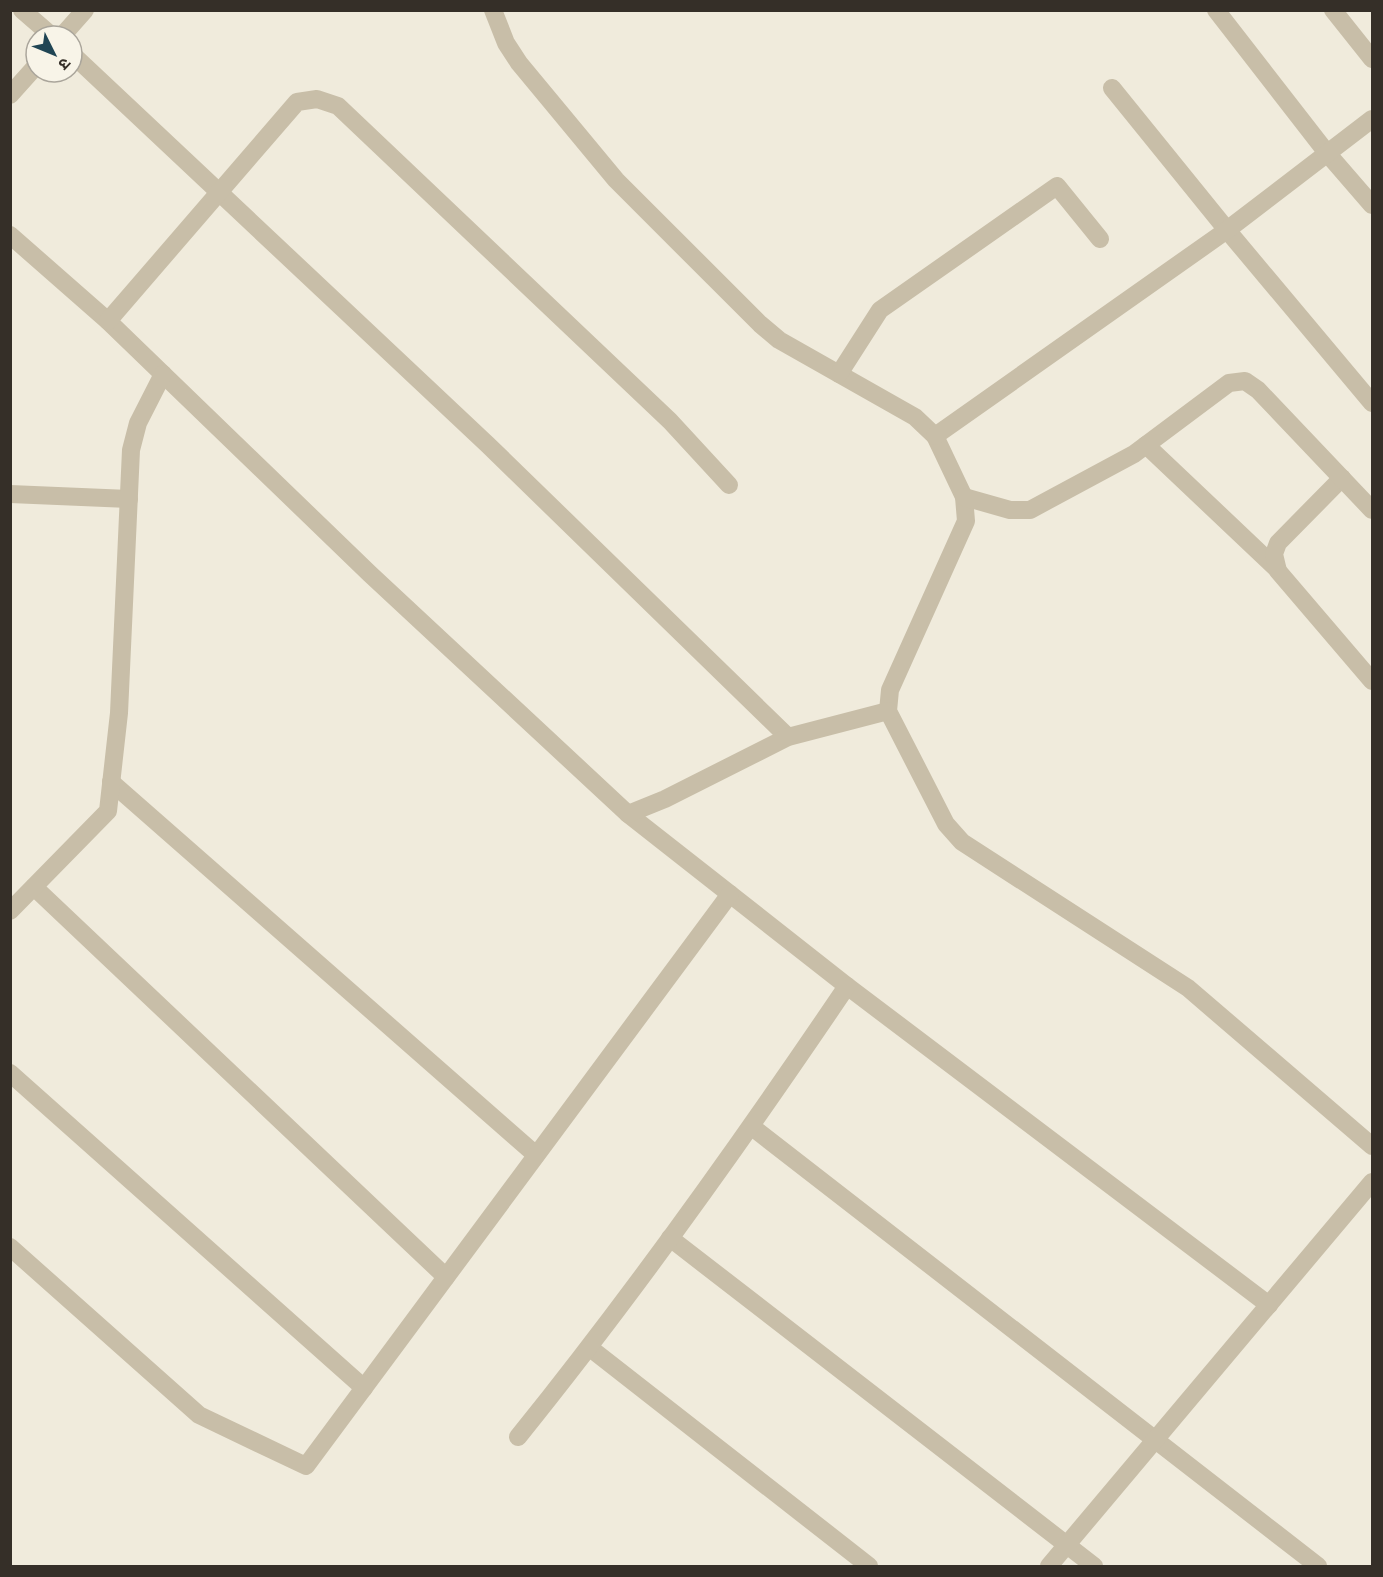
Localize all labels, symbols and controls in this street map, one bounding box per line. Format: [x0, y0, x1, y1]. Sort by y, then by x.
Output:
north arrow [24, 24, 84, 84]
text: उ [54, 54, 75, 75]

